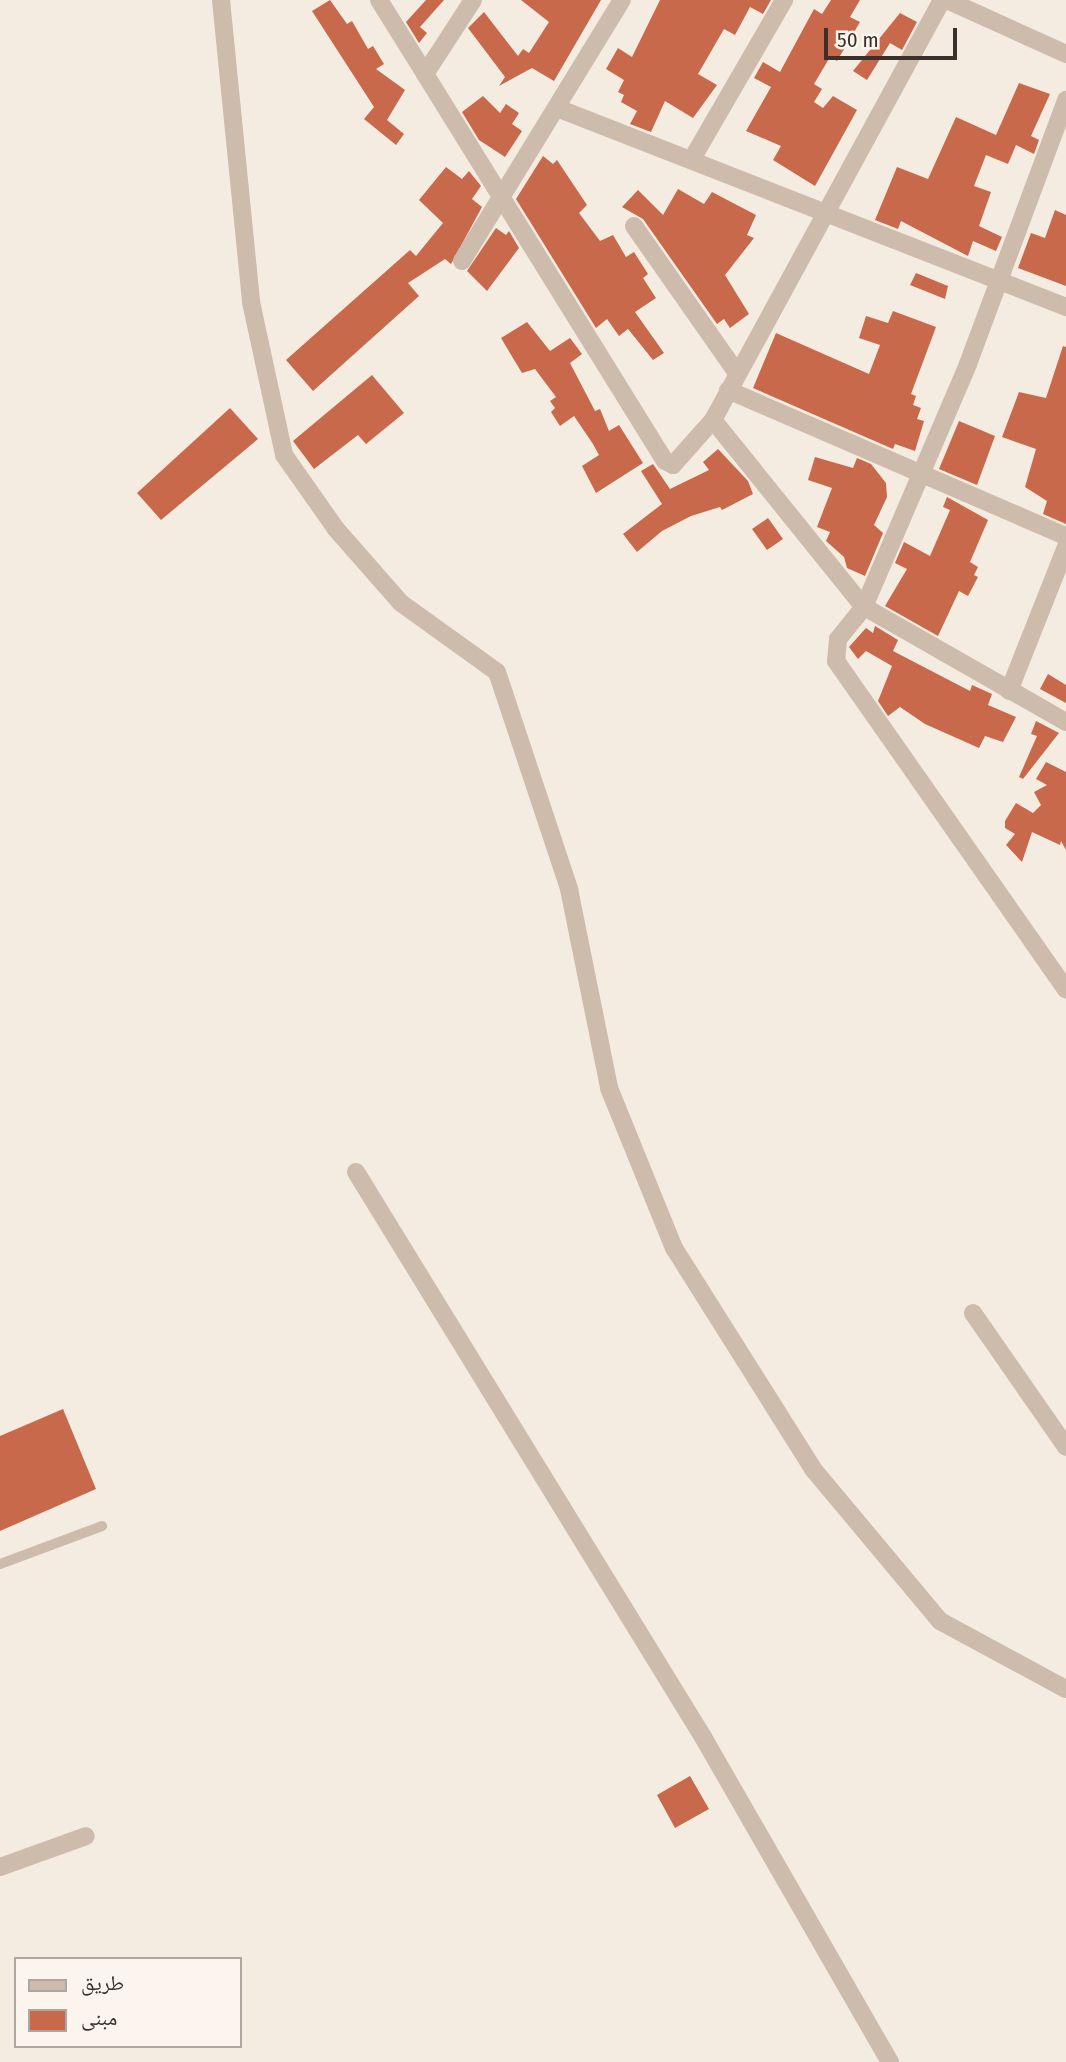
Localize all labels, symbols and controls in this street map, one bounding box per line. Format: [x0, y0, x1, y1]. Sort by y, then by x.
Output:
scale bar [828, 14, 961, 58]
text: 50 m [837, 27, 879, 53]
legend [14, 1957, 242, 2048]
text: طريق [81, 1970, 124, 1996]
text: مبنى [81, 2005, 117, 2031]

